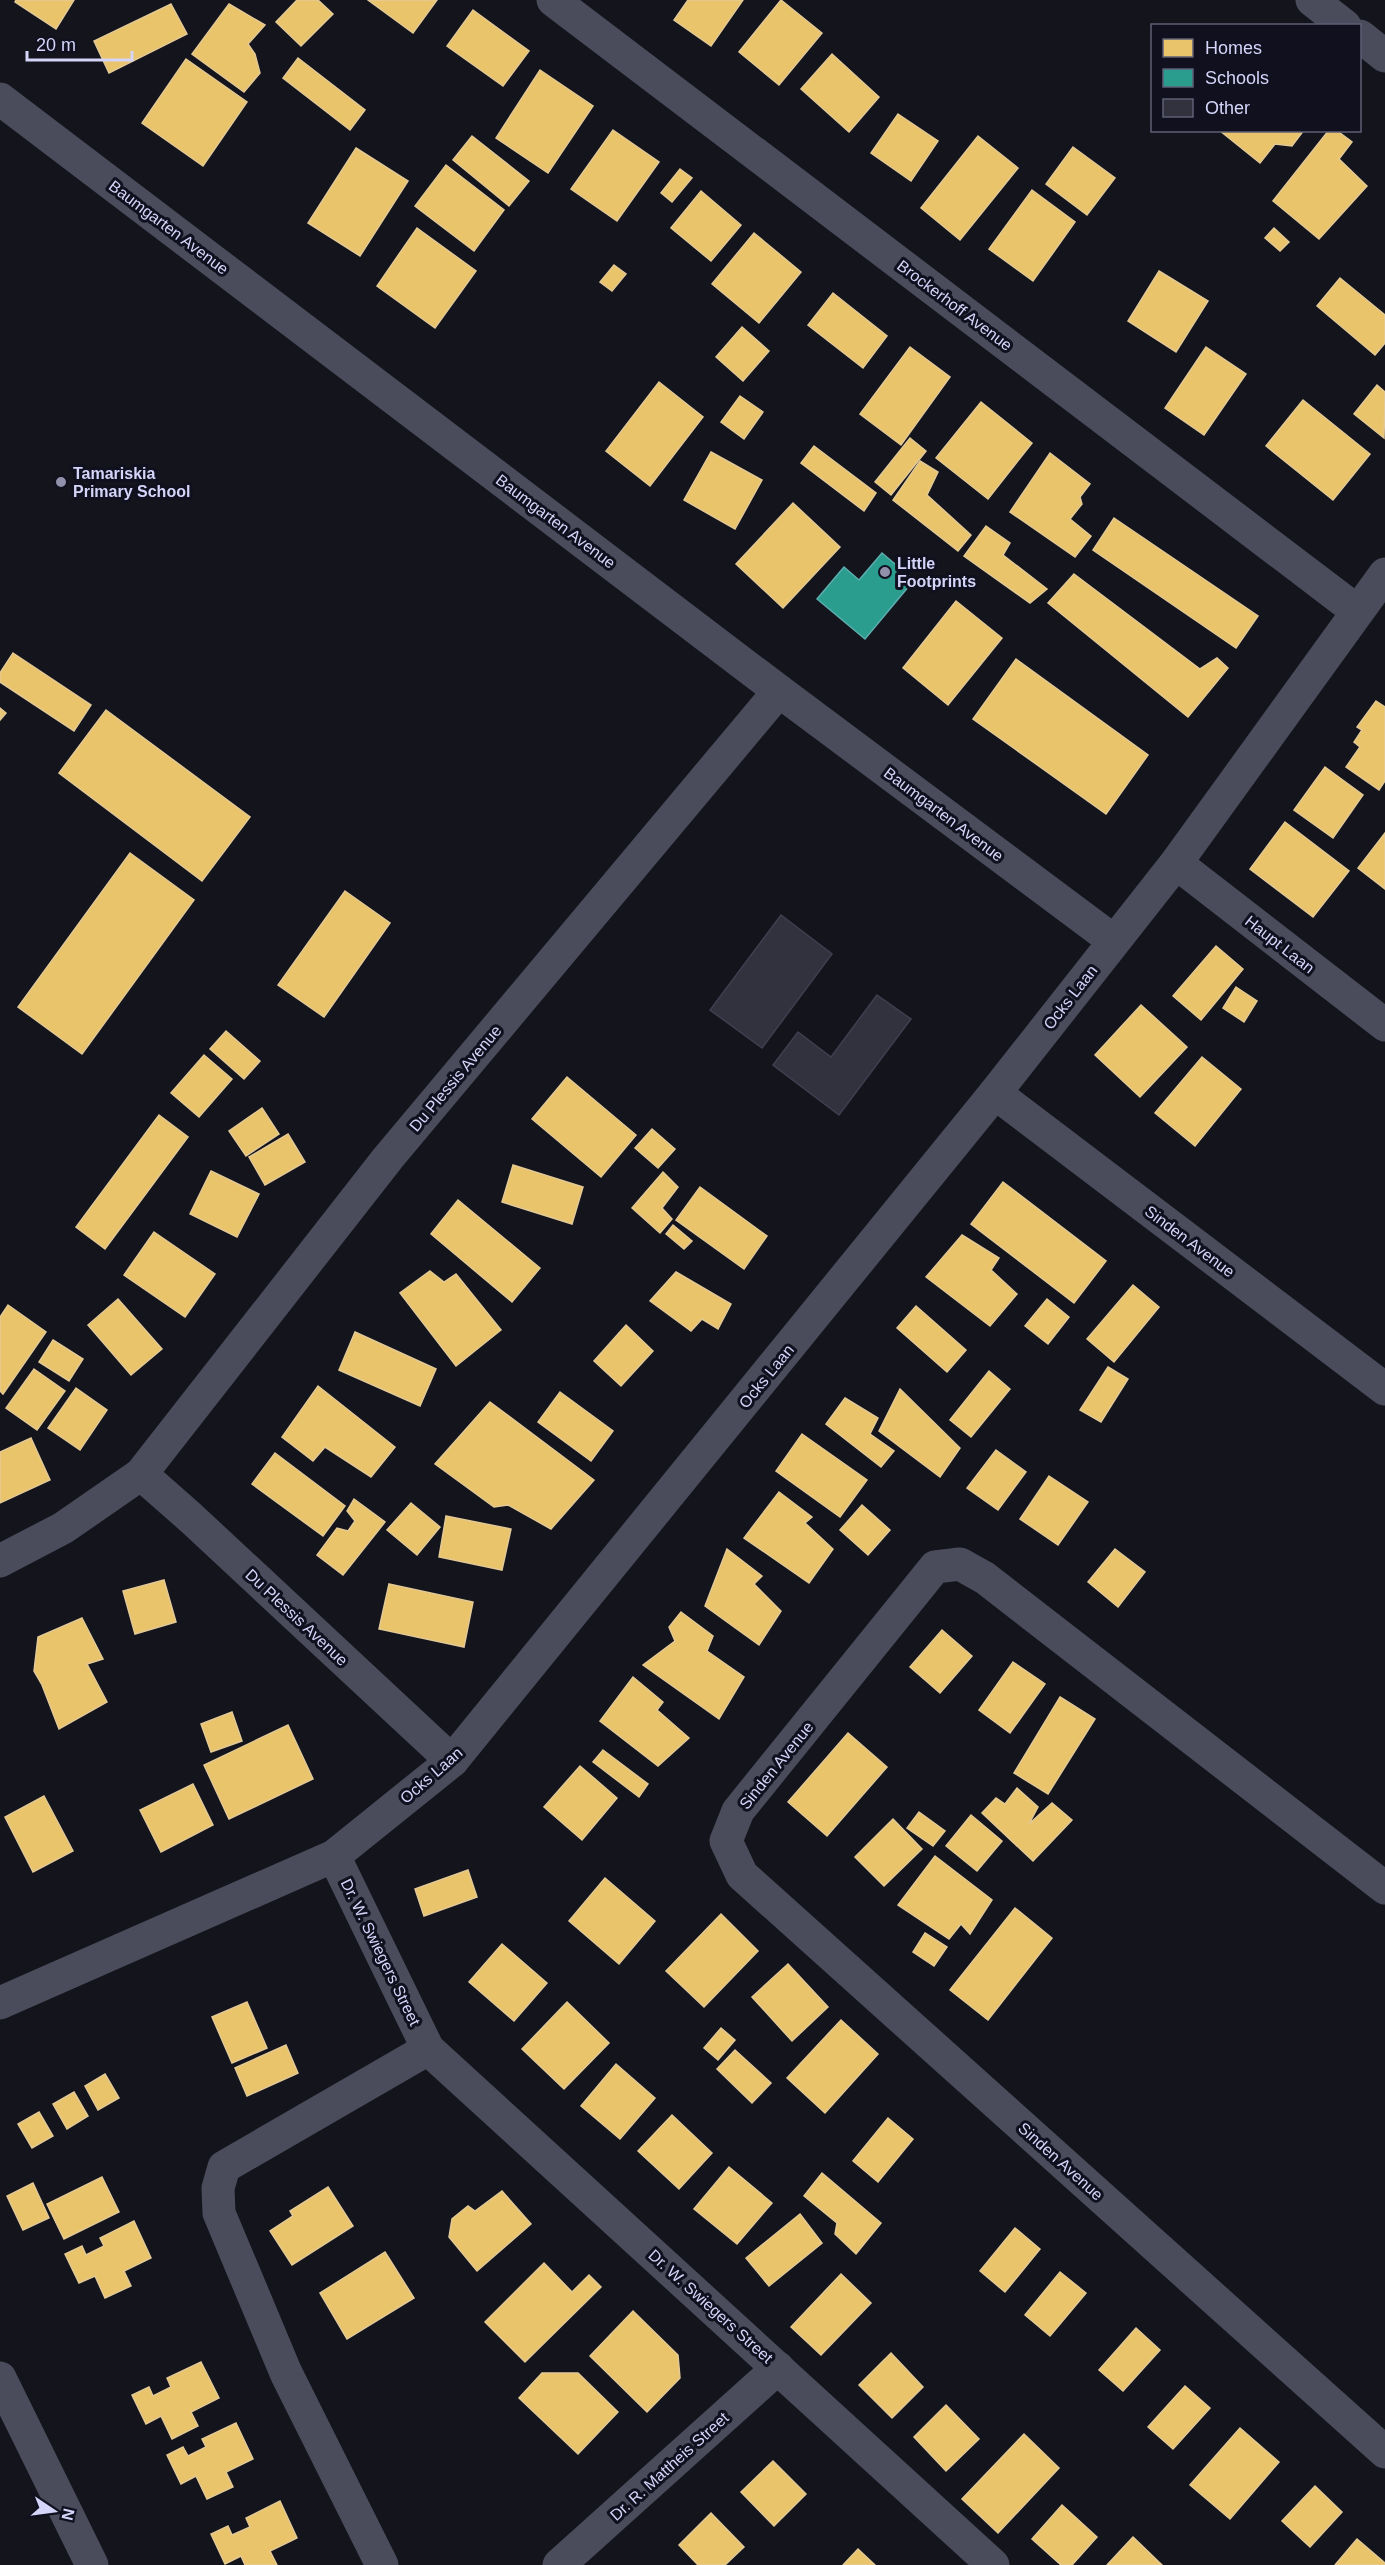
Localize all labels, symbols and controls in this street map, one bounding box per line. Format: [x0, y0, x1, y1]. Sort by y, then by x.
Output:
scale bar [27, 24, 132, 62]
legend [1151, 24, 1361, 132]
text: 20 m [36, 35, 76, 55]
text: Homes [1205, 38, 1262, 58]
text: Schools [1205, 68, 1269, 88]
text: Other [1205, 98, 1250, 118]
street label: Baumgarten Avenue [106, 177, 232, 278]
street label: Brockerhoff Avenue [894, 257, 1015, 354]
place label: Tamariskia Primary School [73, 465, 190, 500]
street label: Baumgarten Avenue [493, 471, 619, 572]
marker: Tamariskia Primary School [54, 475, 68, 489]
place label: Little Footprints [897, 555, 976, 590]
marker: Little Footprints [878, 565, 892, 579]
street label: Baumgarten Avenue [881, 764, 1007, 865]
street label: Haupt Laan [1242, 912, 1318, 977]
street label: Ocks Laan [1040, 962, 1101, 1033]
street label: Du Plessis Avenue [406, 1022, 505, 1135]
street label: Sinden Avenue [1142, 1202, 1238, 1281]
street label: Ocks Laan [736, 1341, 797, 1411]
street label: Du Plessis Avenue [242, 1566, 351, 1669]
street label: Sinden Avenue [736, 1718, 817, 1812]
street label: Ocks Laan [397, 1744, 466, 1807]
street label: Dr. W. Swiegers Street [338, 1876, 424, 2029]
street label: Sinden Avenue [1015, 2119, 1106, 2204]
street label: Dr. W. Swiegers Street [645, 2246, 777, 2367]
street label: Dr. R. Mattheis Street [607, 2409, 732, 2524]
north arrow [24, 2481, 84, 2541]
text: N [59, 2507, 78, 2522]

